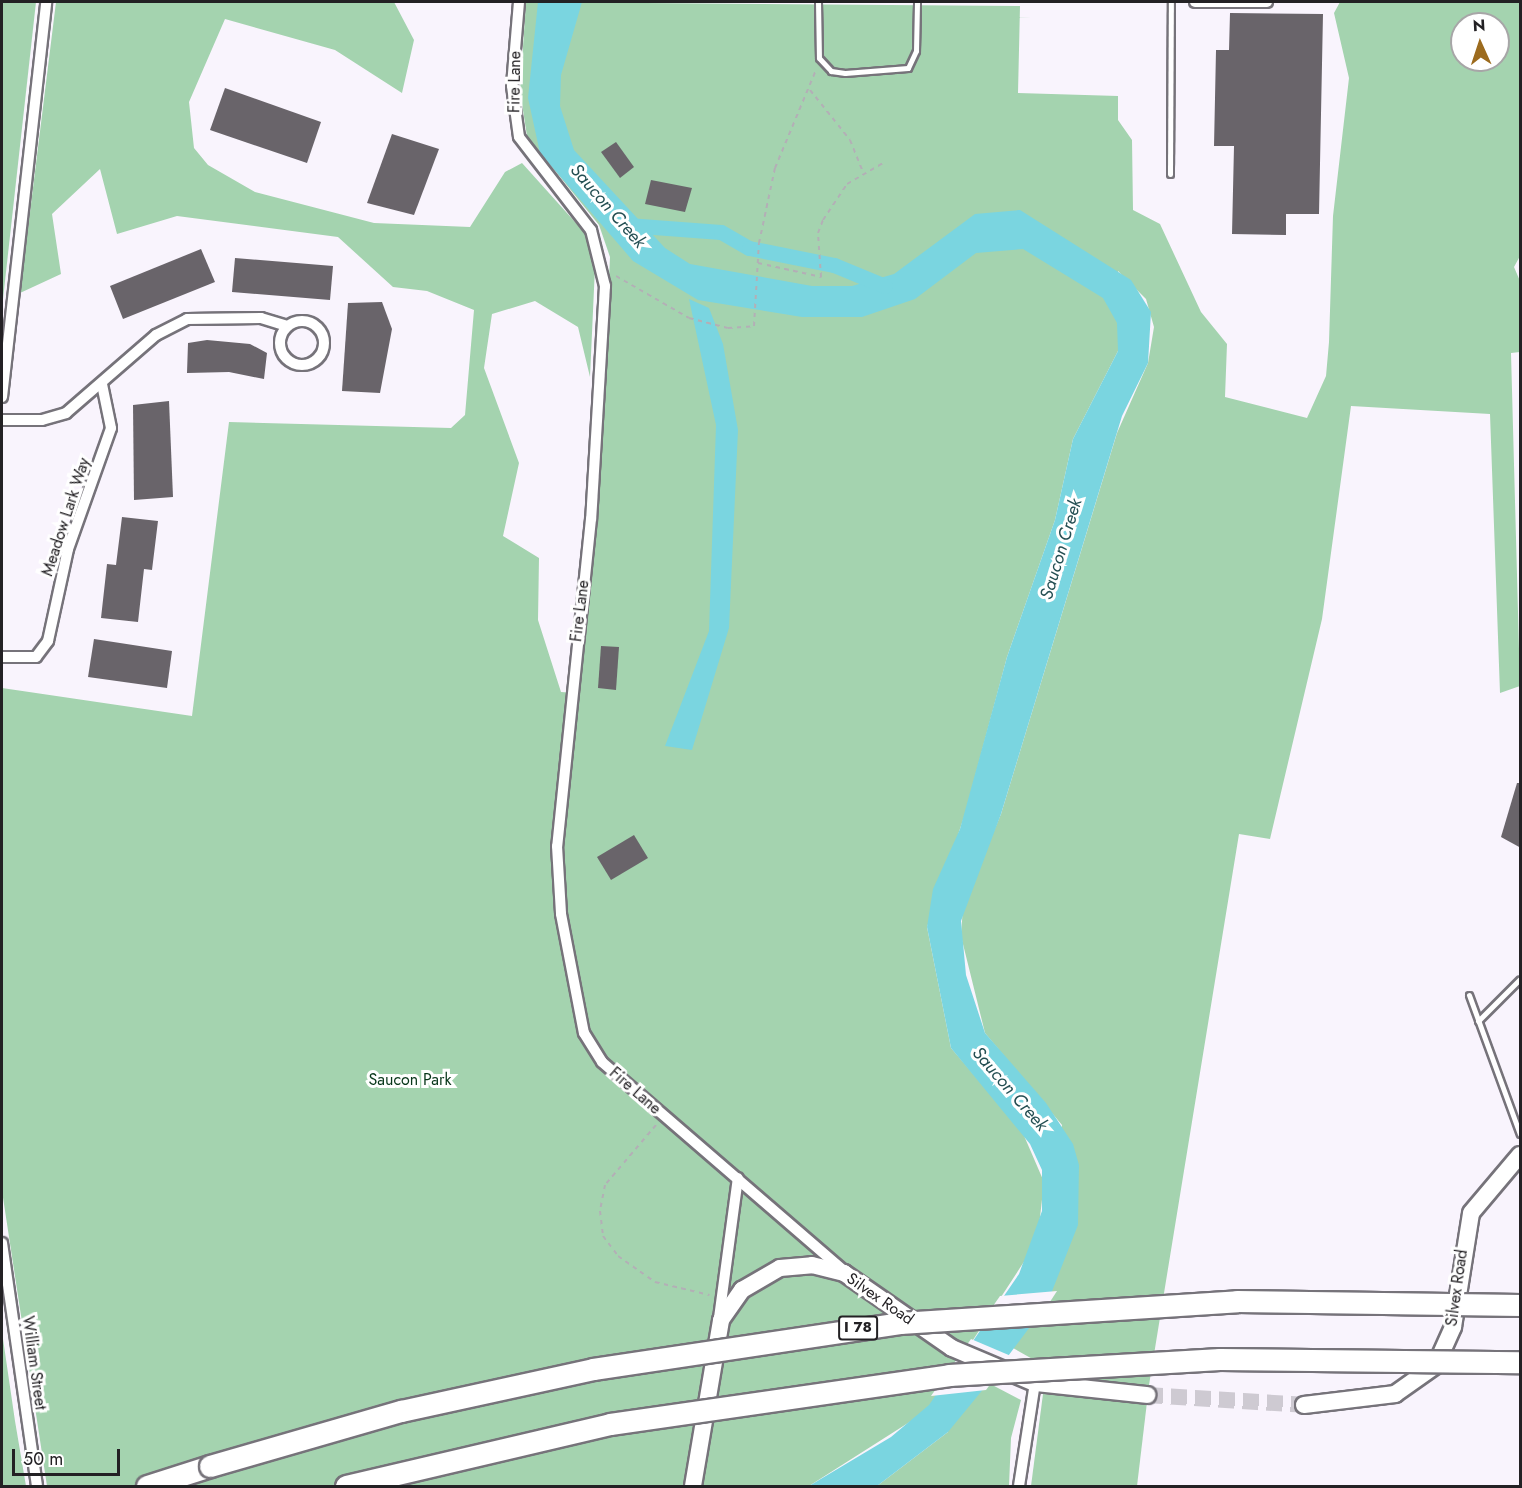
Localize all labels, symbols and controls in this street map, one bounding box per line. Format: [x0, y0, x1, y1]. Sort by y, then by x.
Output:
north arrow [1450, 12, 1510, 72]
text: N [1472, 14, 1486, 37]
street label: Fire Lane [505, 51, 525, 113]
water label: Saucon Creek [566, 159, 650, 253]
street label: Meadow Lark Way [38, 455, 94, 579]
water label: Saucon Creek [1035, 496, 1087, 602]
street label: Fire Lane [567, 579, 593, 643]
water label: Saucon Creek [968, 1042, 1052, 1136]
street label: Fire Lane [605, 1063, 665, 1119]
park label: Saucon Park [369, 1070, 451, 1090]
street label: Silvex Road [1442, 1248, 1472, 1328]
street label: Silvex Road [843, 1269, 917, 1329]
street label: William Street [18, 1315, 50, 1411]
road number: I 78 [837, 1316, 879, 1340]
scale bar [15, 1437, 123, 1475]
text: 50 m [23, 1446, 63, 1472]

